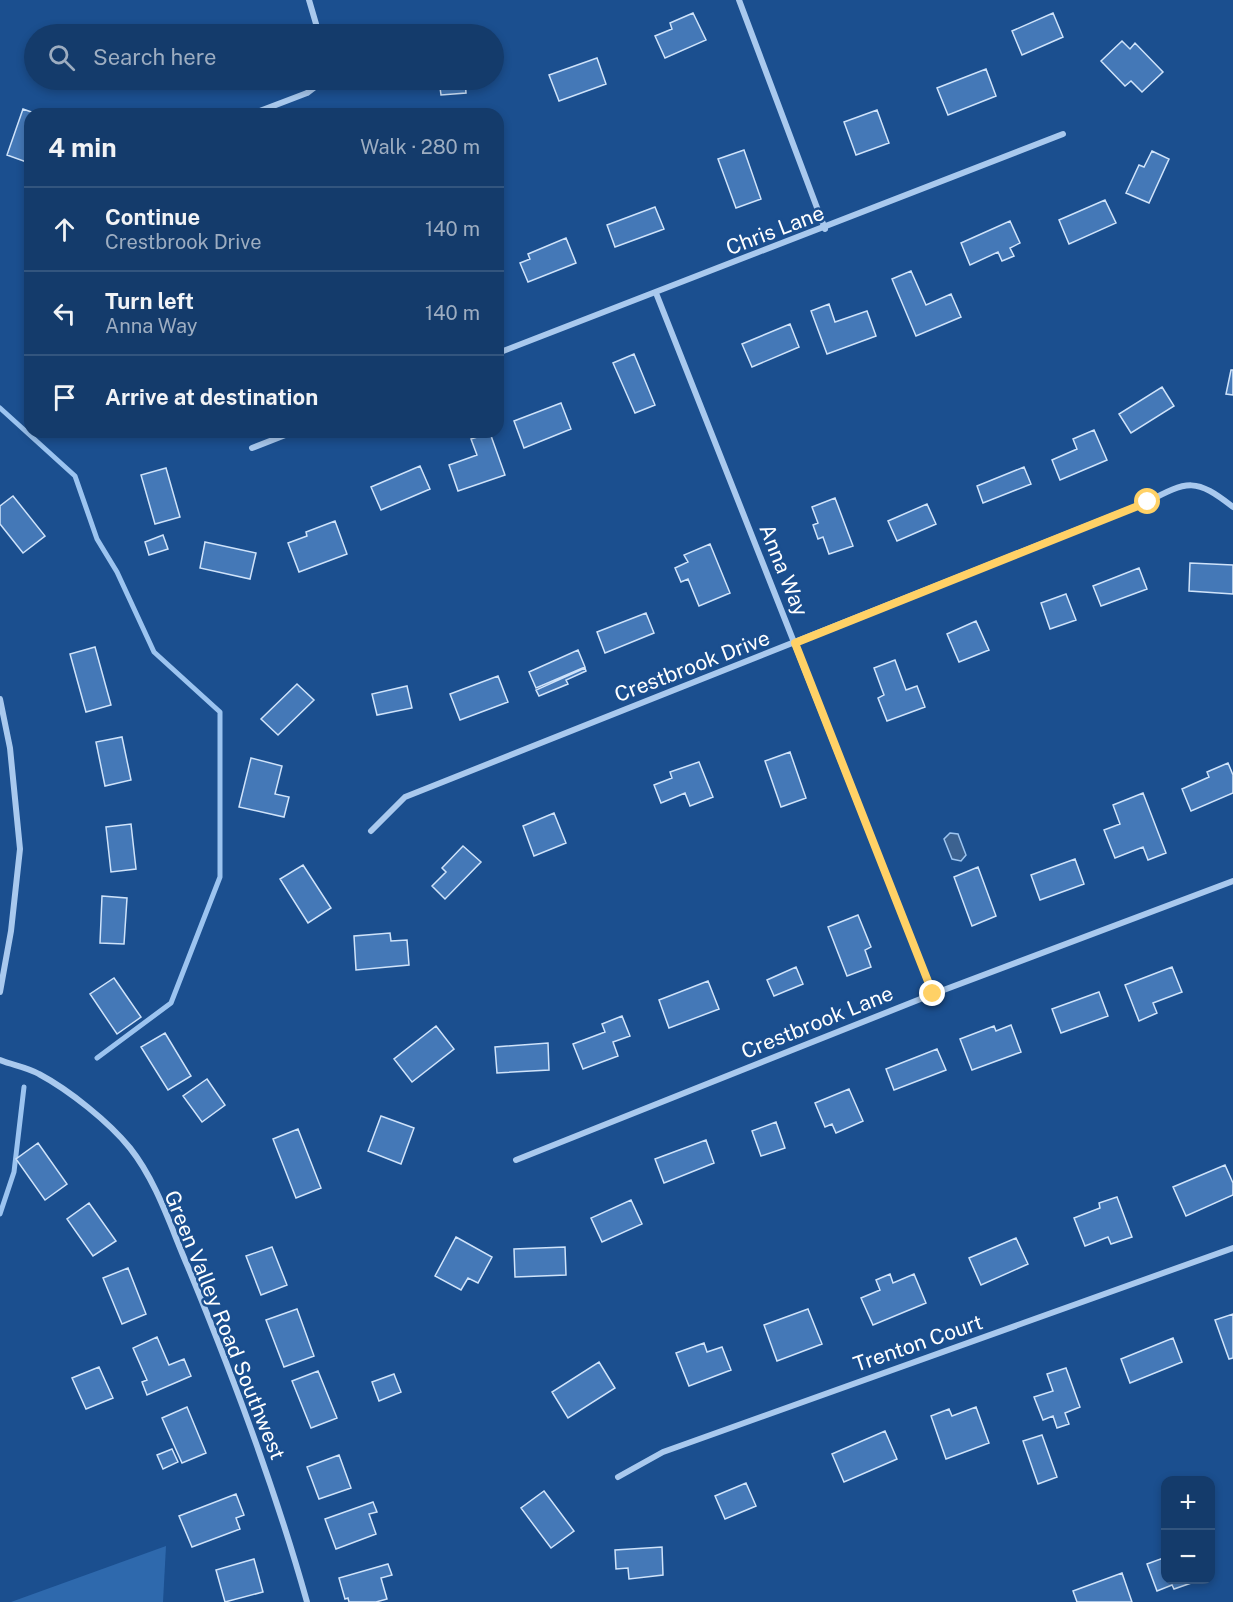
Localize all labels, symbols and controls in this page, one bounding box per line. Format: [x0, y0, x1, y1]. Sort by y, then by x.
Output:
search box [24, 24, 504, 90]
icon: search [45, 41, 78, 74]
text: Search here [93, 44, 217, 70]
text: 4 min [48, 132, 117, 163]
text: Walk · 280 m [360, 135, 480, 159]
street label: Chris Lane [722, 200, 828, 260]
text: Continue [105, 204, 200, 230]
icon: ahead [48, 213, 81, 246]
text: 140 m [425, 217, 480, 241]
text: Crestbrook Drive [105, 230, 262, 254]
text: Turn left [105, 288, 194, 314]
icon: left [48, 297, 81, 330]
text: 140 m [425, 301, 480, 325]
text: Anna Way [105, 314, 197, 338]
icon: arrive [48, 381, 81, 414]
text: Arrive at destination [105, 384, 318, 410]
route start [1134, 488, 1160, 514]
street label: Anna Way [754, 520, 814, 620]
street label: Crestbrook Drive [611, 625, 773, 707]
street label: Crestbrook Lane [737, 980, 897, 1064]
route end [919, 980, 945, 1006]
street label: Green Valley Road Southwest [159, 1187, 291, 1463]
street label: Trenton Court [850, 1309, 986, 1377]
map controls [1161, 1476, 1215, 1584]
button: + [1161, 1476, 1215, 1530]
button: − [1161, 1530, 1215, 1584]

